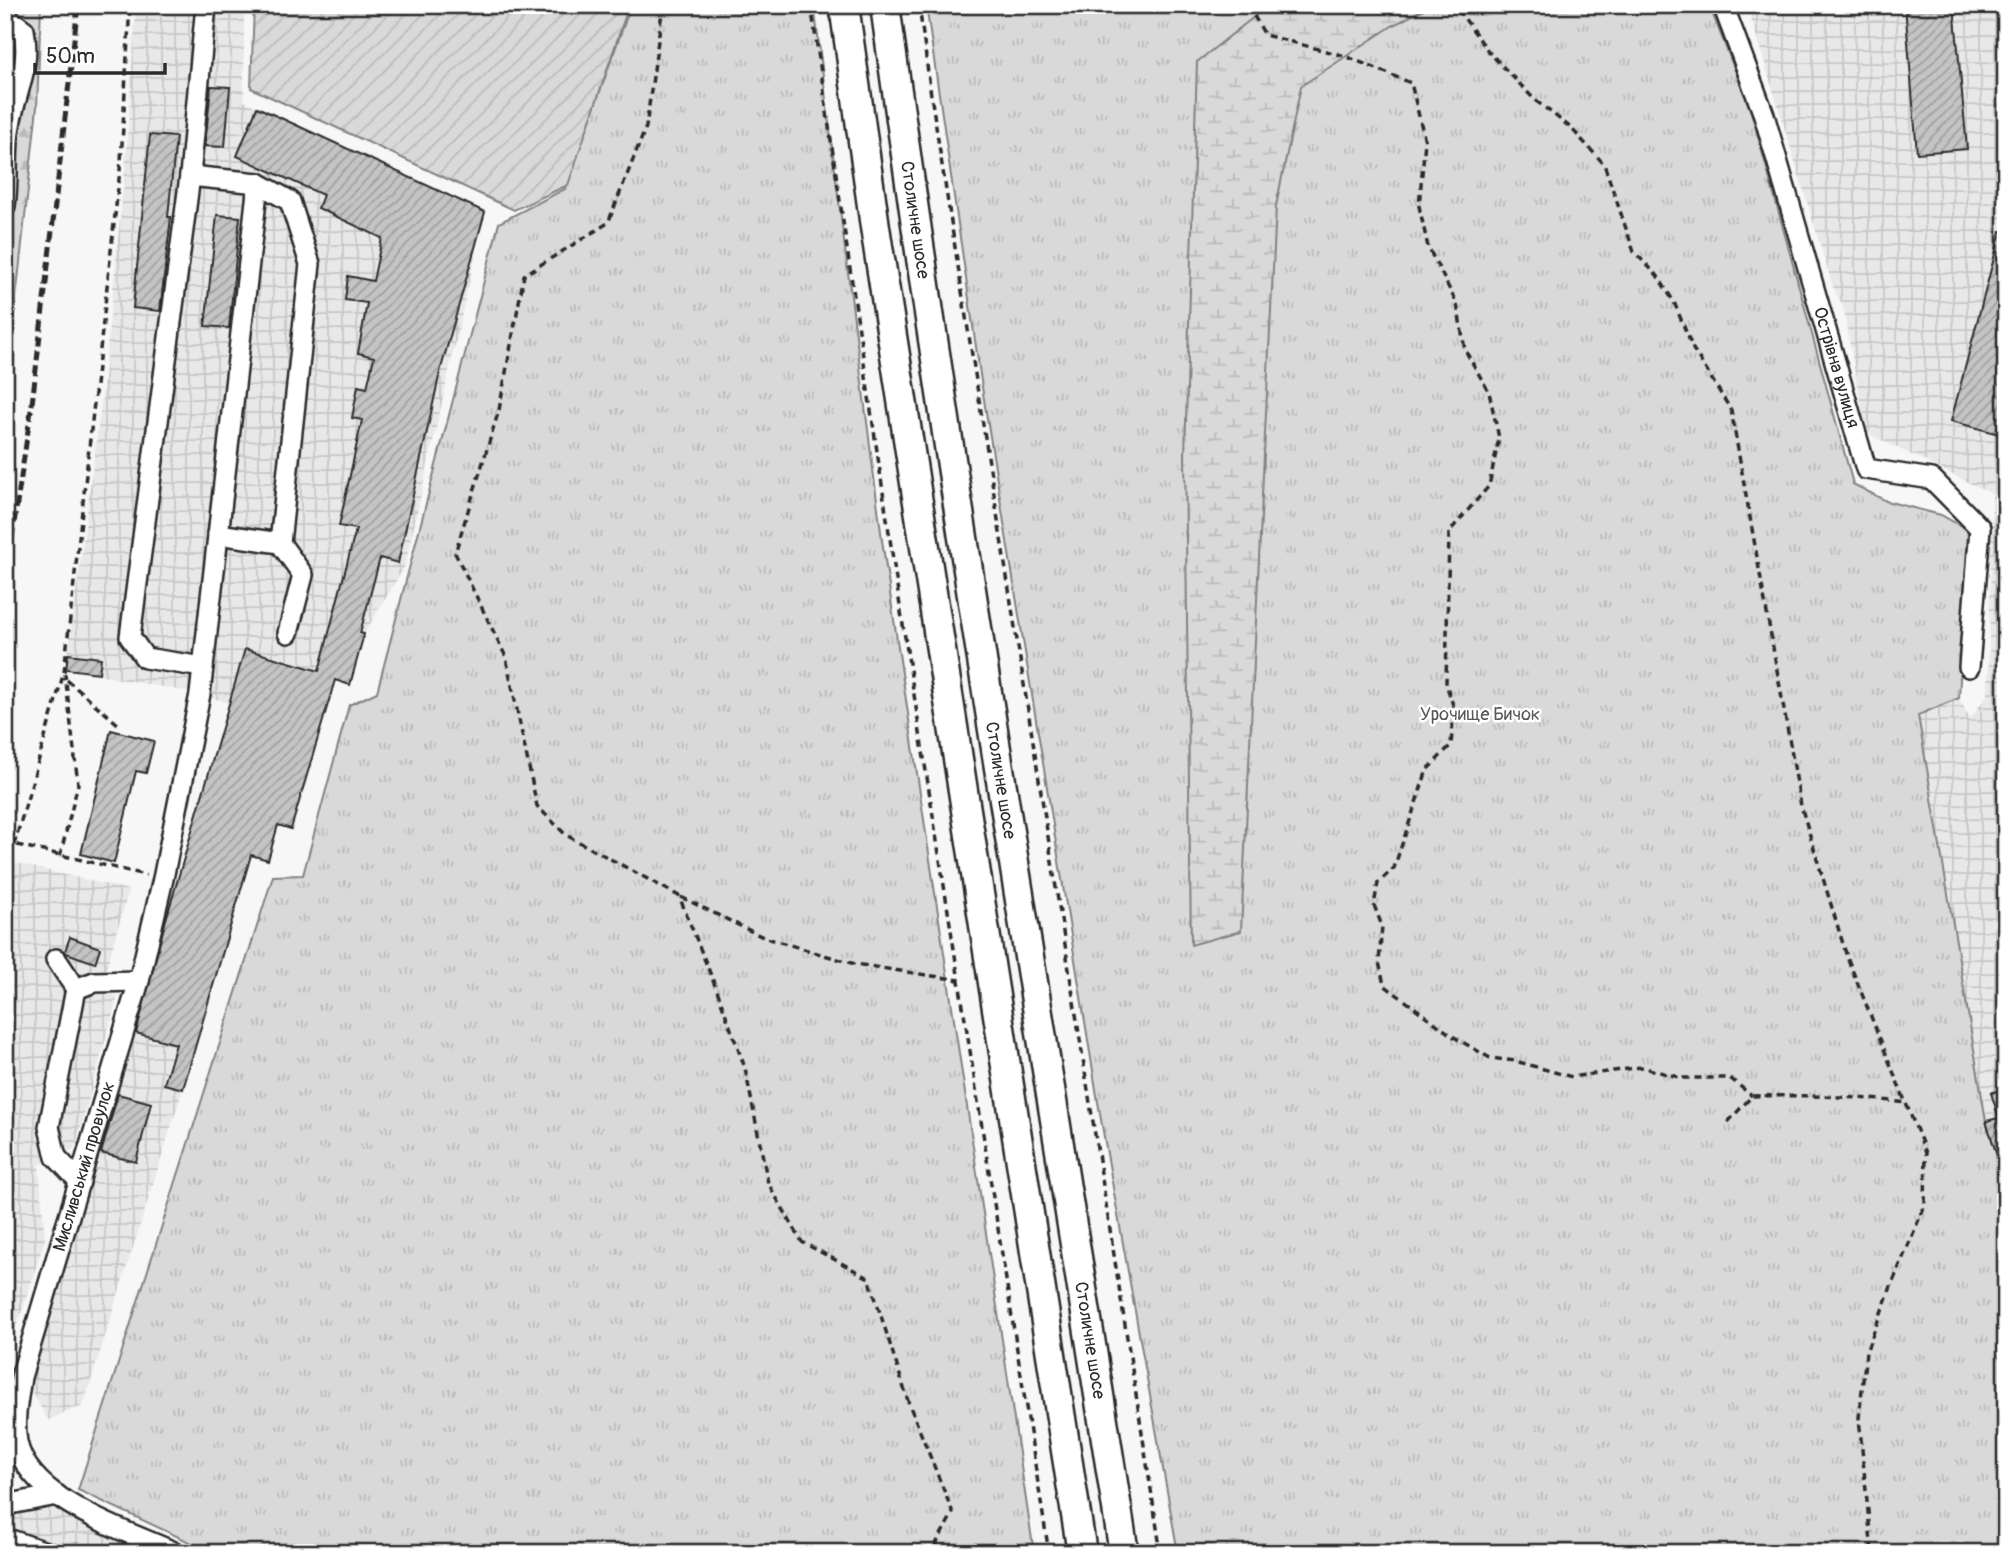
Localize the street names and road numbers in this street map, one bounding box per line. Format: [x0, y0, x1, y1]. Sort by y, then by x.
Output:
street label: Столичне шосе [896, 160, 935, 280]
street label: Острівна вулиця [1808, 304, 1865, 431]
street label: Столичне шосе [980, 720, 1022, 841]
street label: Мисливський провулок [48, 1079, 120, 1254]
street label: Столичне шосе [1070, 1280, 1111, 1401]

